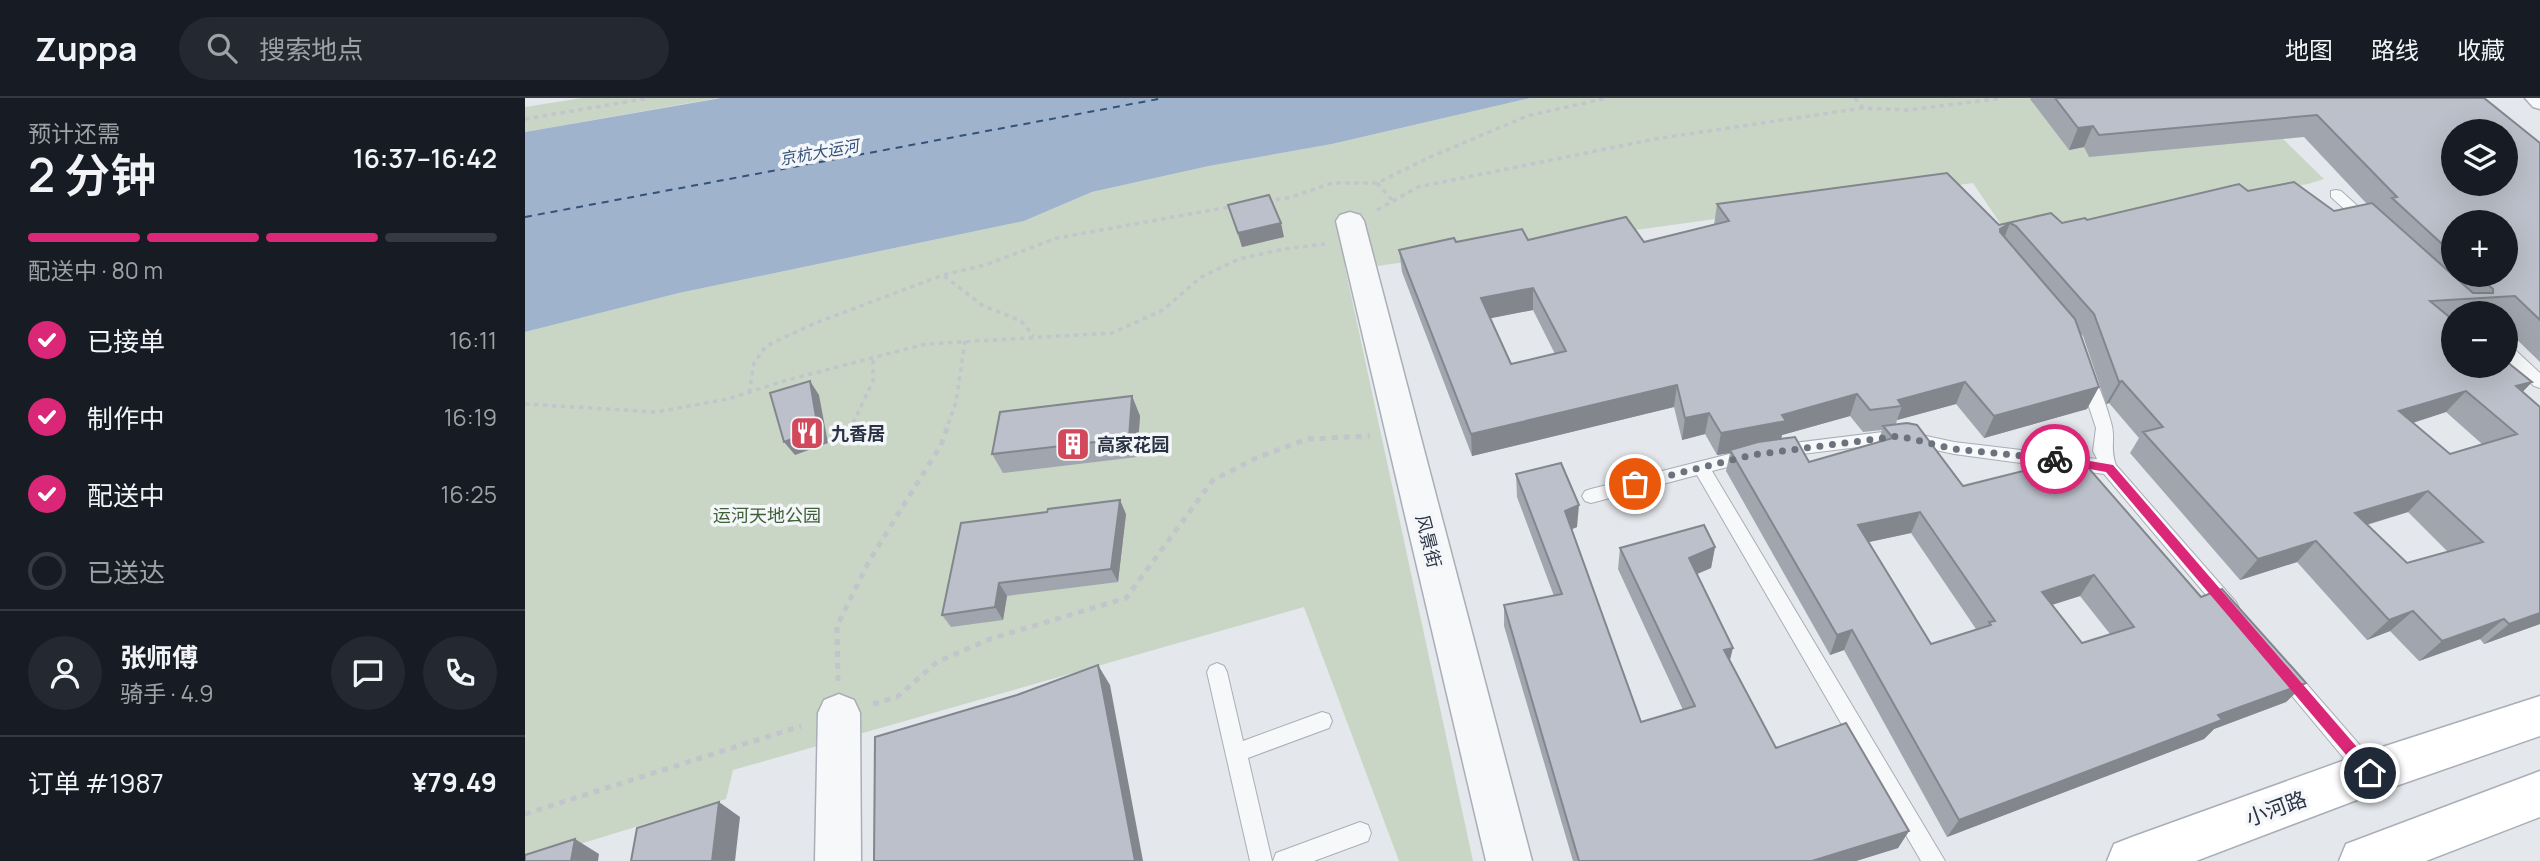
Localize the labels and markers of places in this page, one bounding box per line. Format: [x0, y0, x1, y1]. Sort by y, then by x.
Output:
restaurant icon: 九香居 [788, 414, 826, 452]
place label: 九香居 [831, 421, 885, 445]
building icon: 高家花园 [1054, 425, 1092, 463]
place label: 高家花园 [1097, 432, 1169, 456]
pin [1605, 454, 1665, 514]
pin [2340, 743, 2400, 803]

